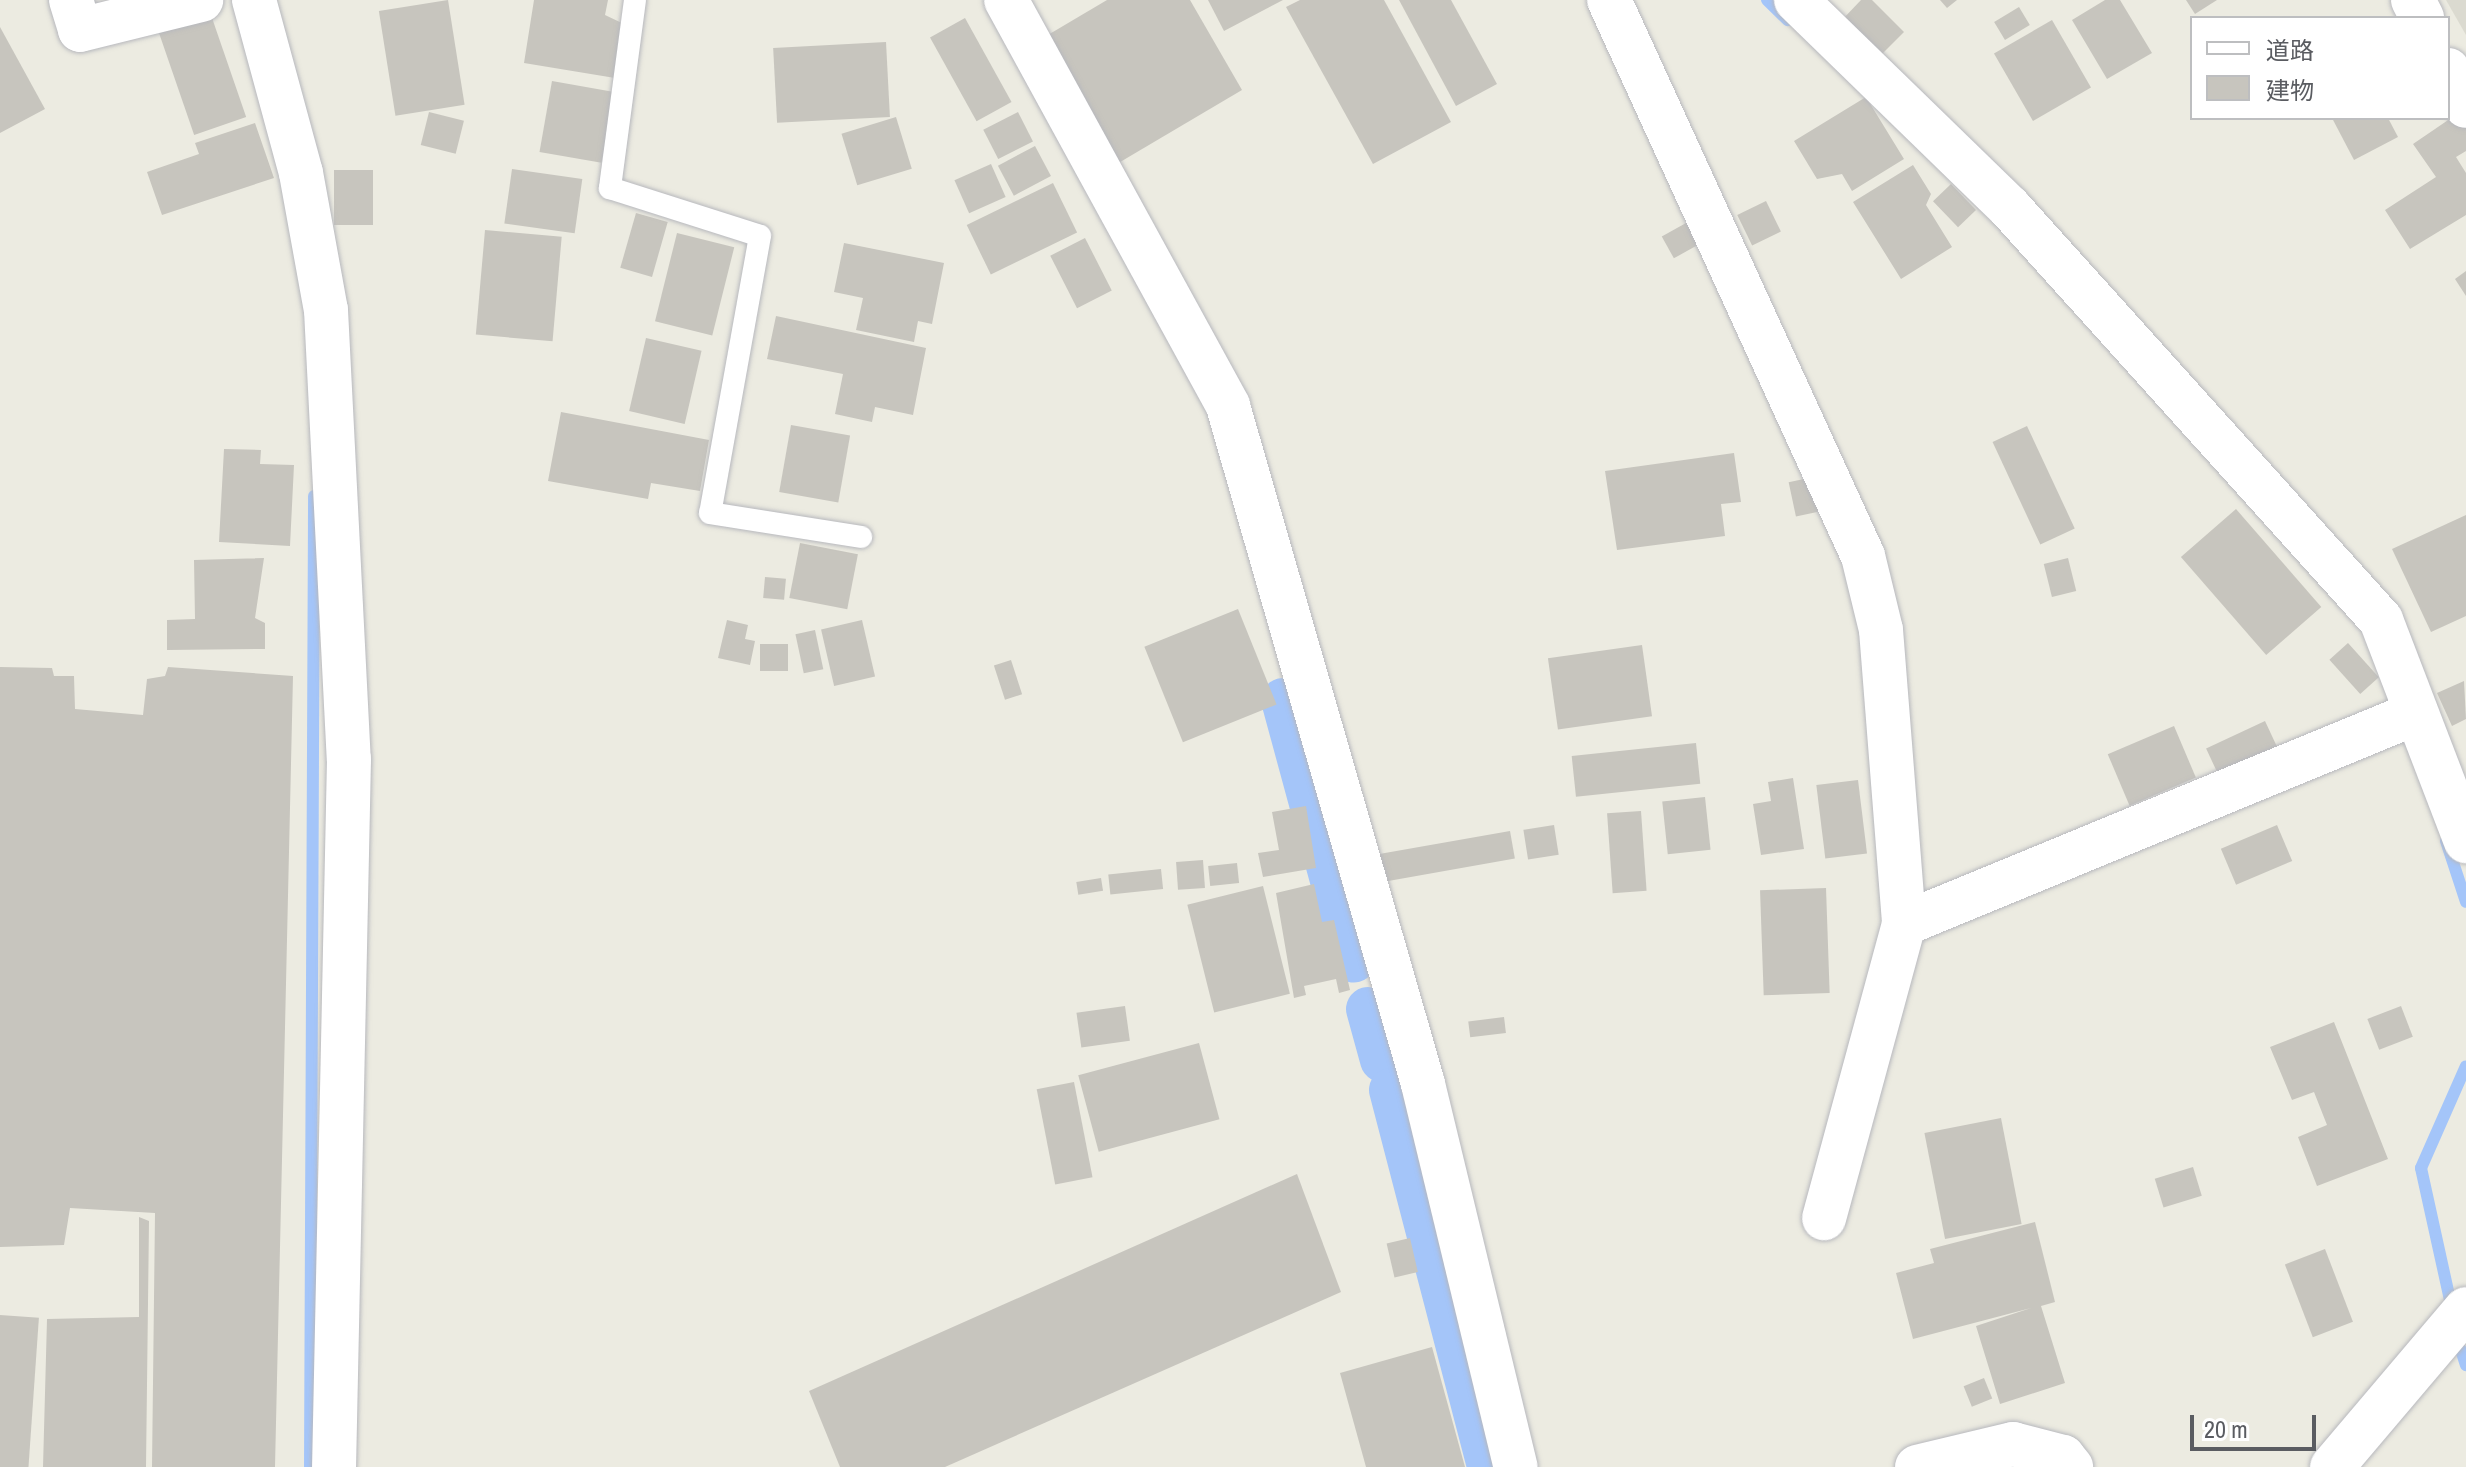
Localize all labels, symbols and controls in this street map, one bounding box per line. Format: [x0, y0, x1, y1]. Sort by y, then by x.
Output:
legend [2190, 16, 2450, 120]
text: 道路 [2266, 34, 2314, 66]
text: 建物 [2266, 74, 2314, 106]
scale bar [2194, 1399, 2320, 1449]
text: 20 m [2204, 1413, 2248, 1445]

